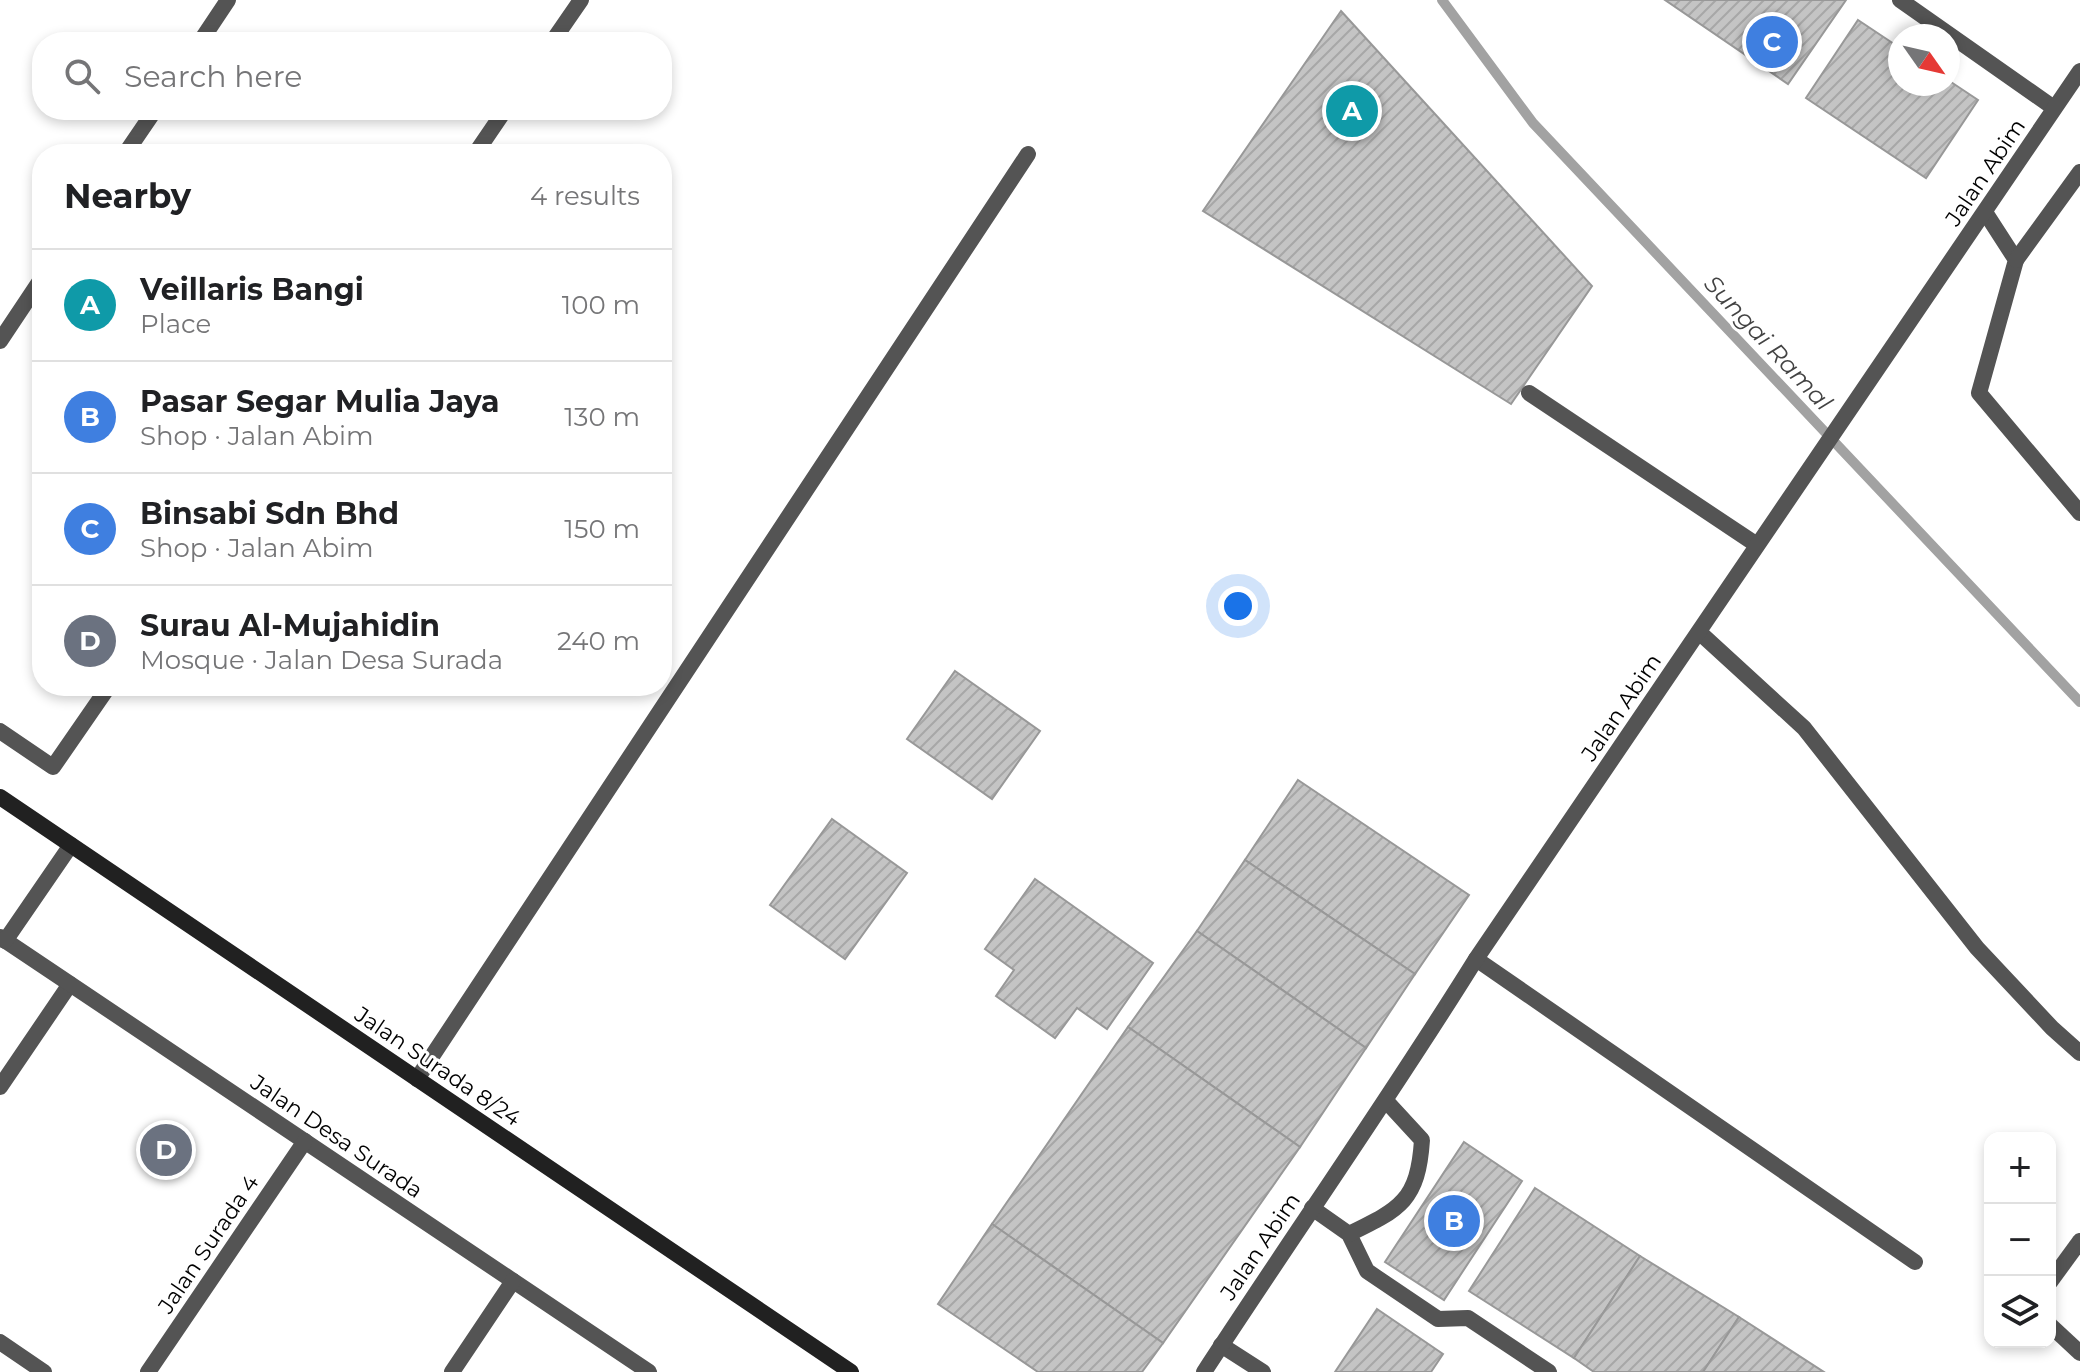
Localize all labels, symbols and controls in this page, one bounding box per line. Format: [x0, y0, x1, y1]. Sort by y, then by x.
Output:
pin: C [1746, 12, 1798, 72]
north arrow [1888, 24, 1960, 96]
search box [32, 32, 672, 120]
icon: search [60, 54, 104, 98]
text: Search here [124, 58, 302, 95]
pin: A [1326, 81, 1378, 141]
street label: Jalan Abim [1939, 114, 2031, 232]
text: Nearby [64, 175, 191, 217]
text: 4 results [530, 180, 640, 212]
water label: Sungai Ramal [1698, 269, 1839, 417]
text: Veillaris Bangi [140, 271, 364, 308]
text: A [80, 289, 100, 321]
text: 100 m [562, 289, 640, 321]
text: Place [140, 308, 211, 340]
text: Pasar Segar Mulia Jaya [140, 383, 499, 420]
text: B [80, 401, 100, 433]
text: 130 m [564, 401, 640, 433]
text: Shop · Jalan Abim [140, 420, 374, 452]
text: Binsabi Sdn Bhd [140, 495, 399, 532]
text: C [81, 513, 99, 545]
text: 150 m [564, 513, 640, 545]
text: Shop · Jalan Abim [140, 532, 374, 564]
your location [1218, 586, 1258, 626]
text: Surau Al-Mujahidin [140, 607, 440, 644]
text: D [79, 625, 101, 657]
text: 240 m [557, 625, 640, 657]
text: Mosque · Jalan Desa Surada [140, 644, 503, 676]
street label: Jalan Abim [1575, 649, 1667, 767]
street label: Jalan Surada 8/24 [349, 1000, 526, 1132]
street label: Jalan Desa Surada [245, 1068, 428, 1204]
pin: D [140, 1120, 192, 1180]
map controls [1984, 1132, 2056, 1348]
button: + [1984, 1132, 2056, 1204]
street label: Jalan Surada 4 [152, 1170, 265, 1319]
street label: Jalan Abim [1214, 1188, 1306, 1306]
pin: B [1428, 1191, 1480, 1251]
button: − [1984, 1204, 2056, 1276]
button: layers [1984, 1276, 2056, 1348]

